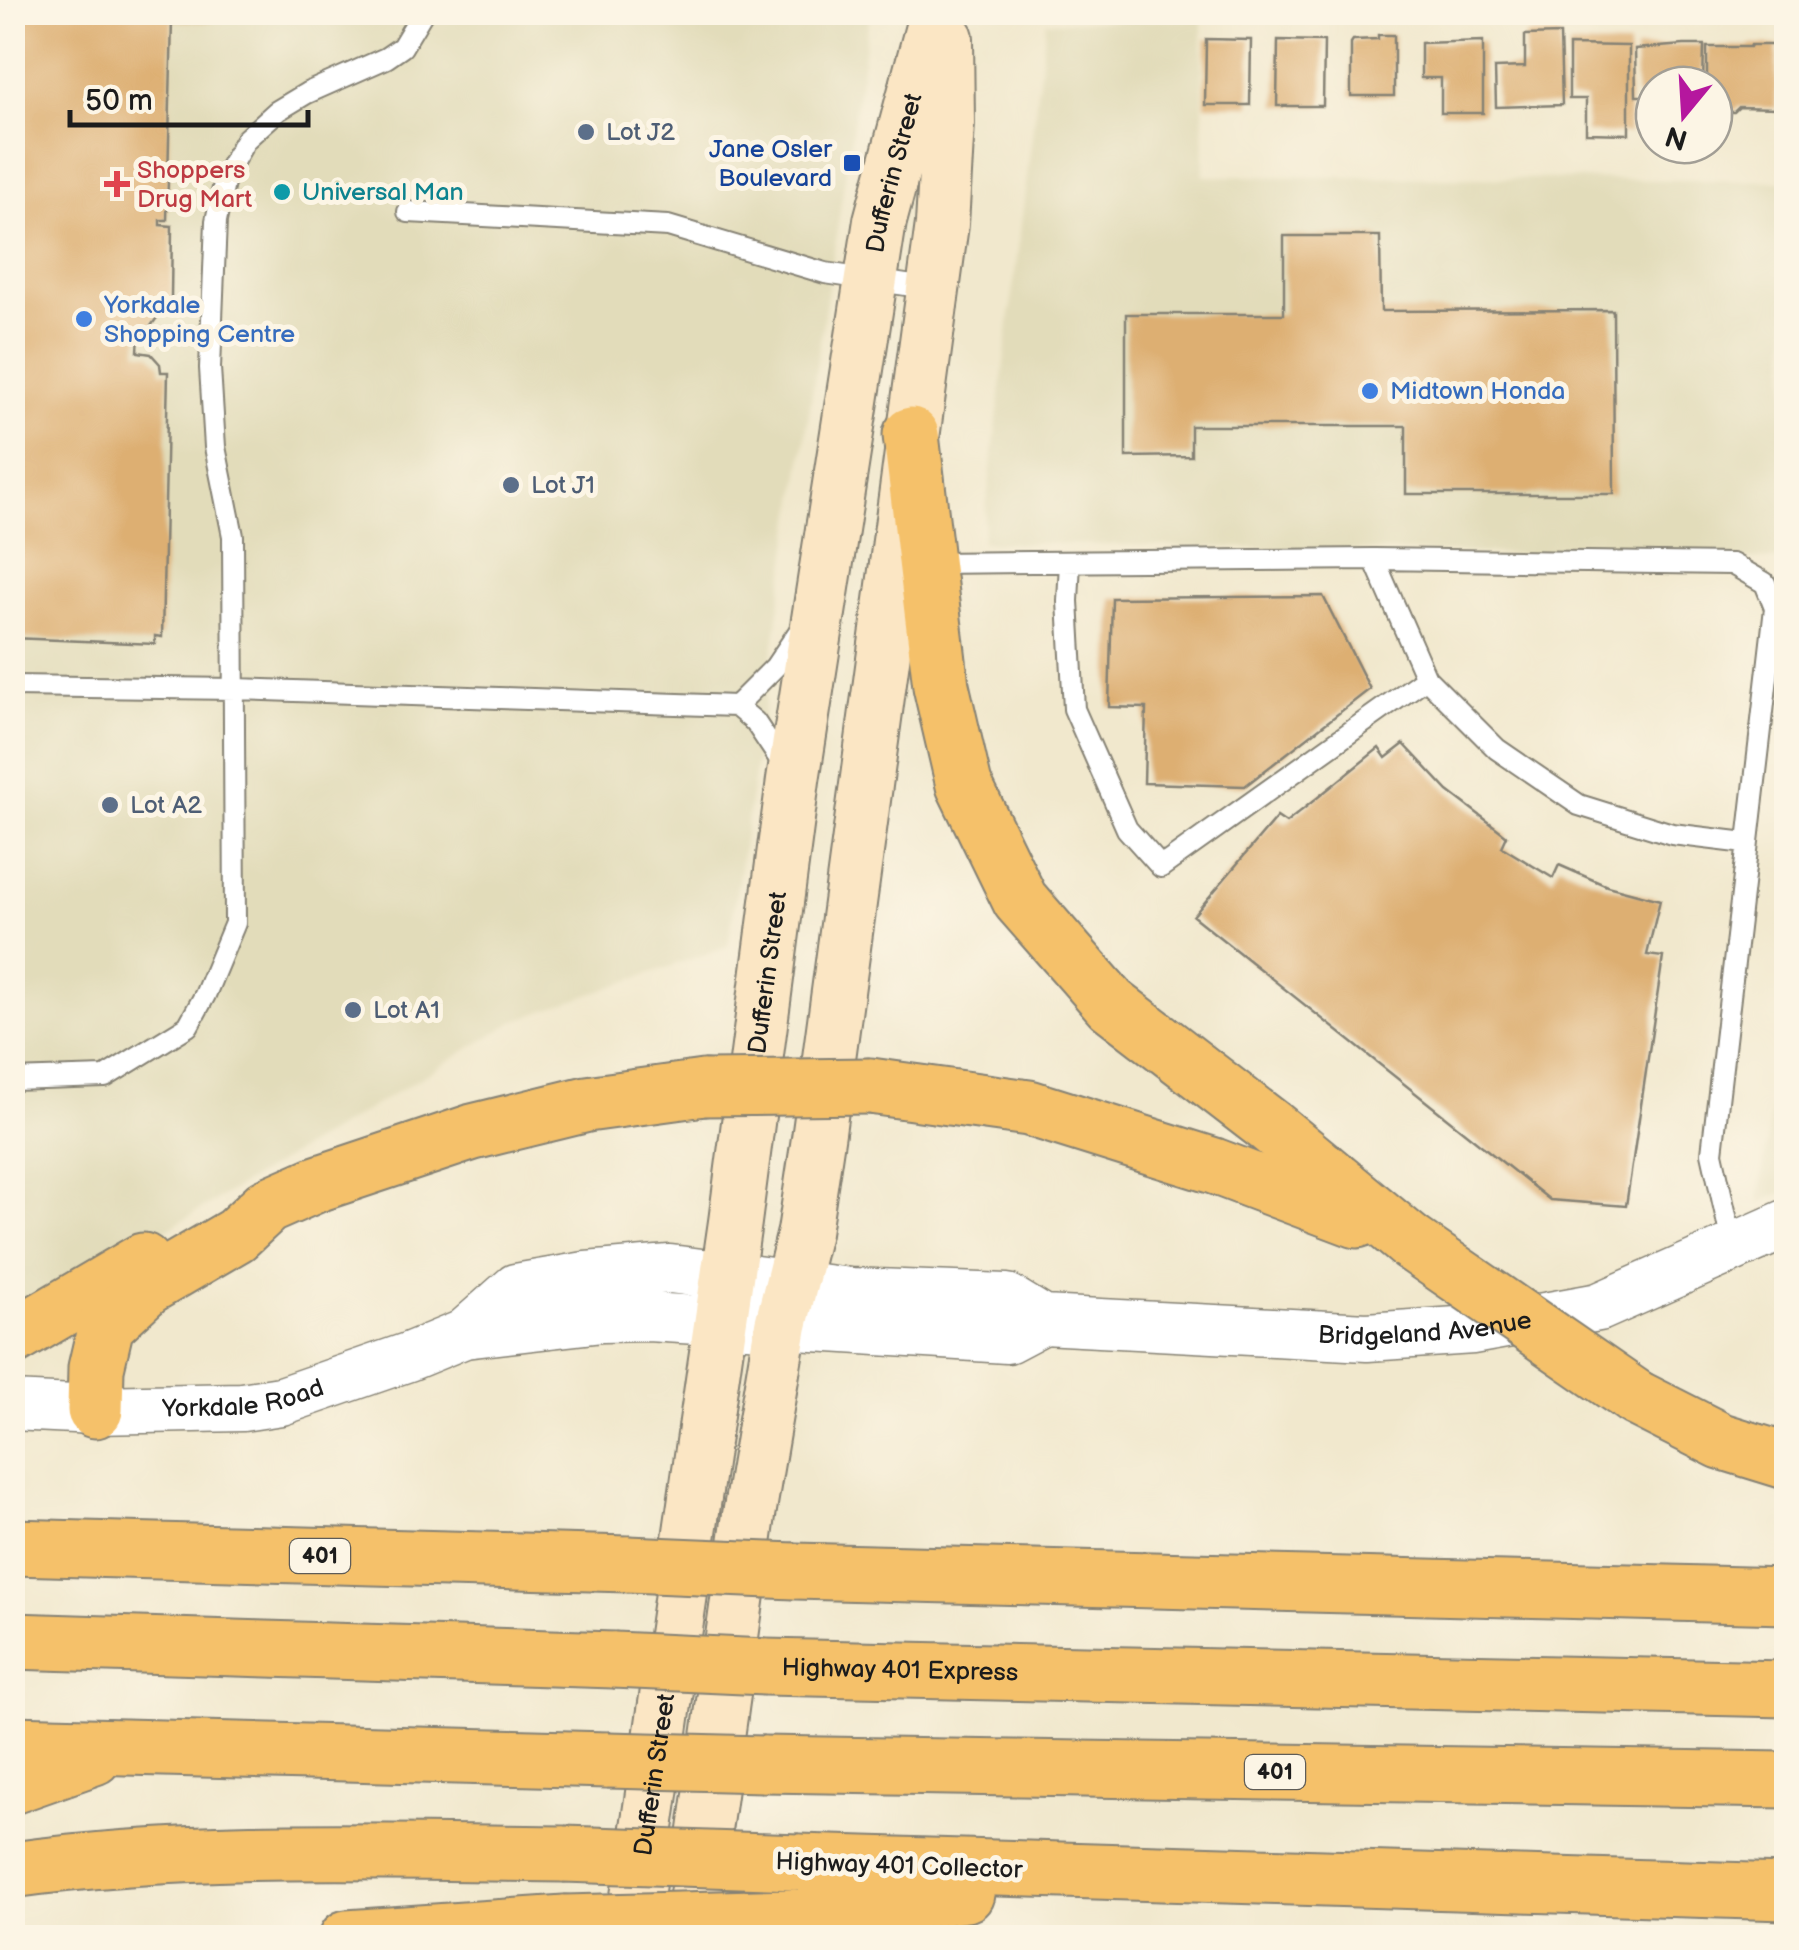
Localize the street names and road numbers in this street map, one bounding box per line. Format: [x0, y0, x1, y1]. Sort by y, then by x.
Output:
street label: Dufferin Street [860, 89, 929, 255]
street label: Dufferin Street [742, 889, 794, 1056]
street label: Bridgeland Avenue [1317, 1304, 1534, 1353]
street label: Yorkdale Road [161, 1372, 328, 1424]
road number: 401 [290, 1539, 350, 1573]
street label: Highway 401 Express [781, 1652, 1019, 1688]
street label: Dufferin Street [628, 1691, 682, 1858]
road number: 401 [1245, 1755, 1305, 1789]
street label: Highway 401 Collector [775, 1846, 1024, 1886]

